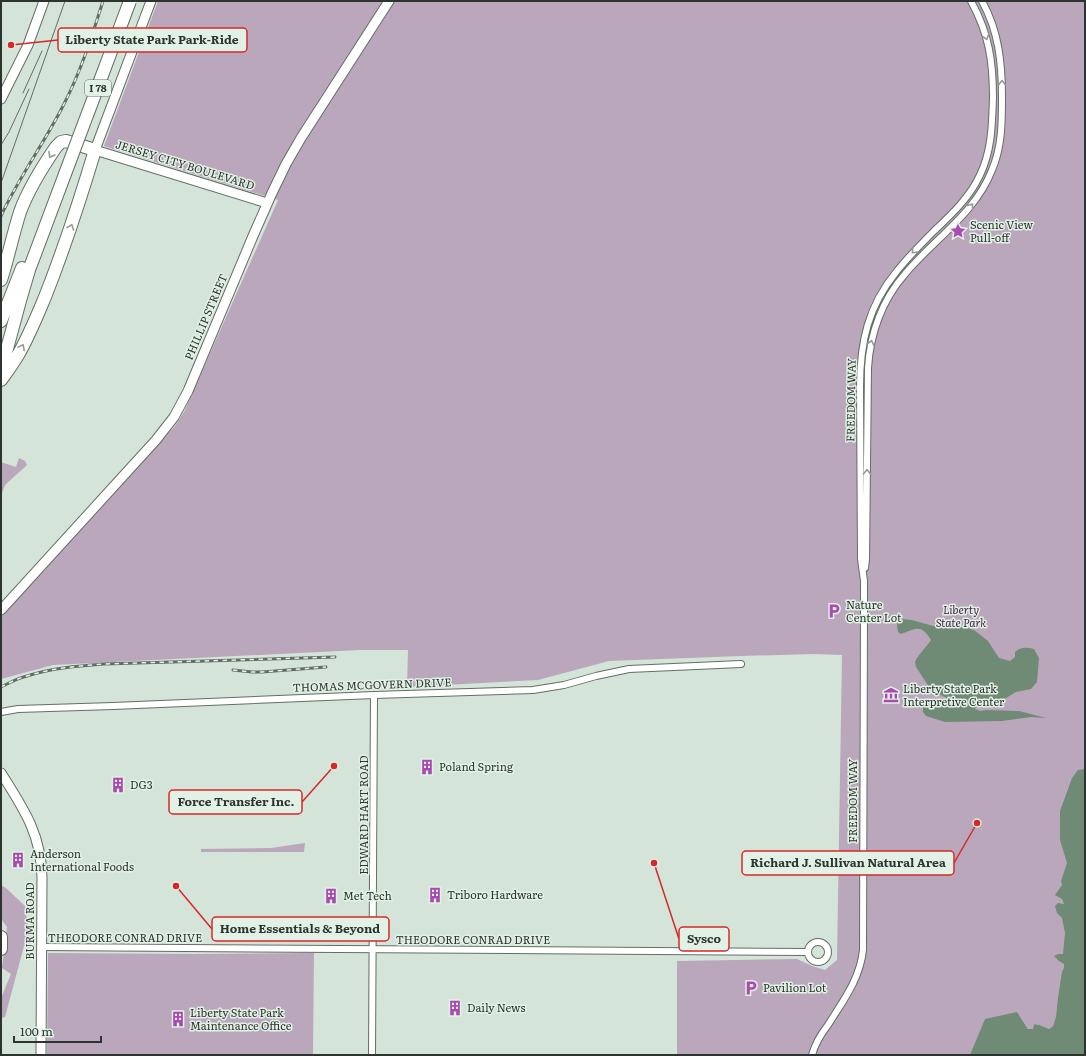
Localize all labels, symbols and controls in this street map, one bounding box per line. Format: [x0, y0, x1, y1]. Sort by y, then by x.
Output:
callout: Liberty State Park Park-Ride [58, 28, 247, 52]
text: Liberty State Park Park-Ride [65, 30, 239, 48]
one-way arrow [981, 33, 990, 40]
road number: I 78 [85, 80, 111, 96]
one-way arrow [998, 80, 1006, 86]
street label: JERSEY CITY BOULEVARD [114, 135, 257, 193]
one-way arrow [48, 151, 55, 158]
one-way arrow [966, 204, 973, 211]
place label: Scenic View Pull-off [970, 216, 1033, 245]
place icon: Scenic View Pull-off [949, 222, 967, 240]
one-way arrow [66, 223, 74, 230]
one-way arrow [911, 246, 919, 254]
street label: PHILLIP STREET [180, 271, 230, 362]
one-way arrow [867, 340, 875, 346]
one-way arrow [17, 344, 25, 351]
street label: FREEDOM WAY [841, 358, 859, 442]
one-way arrow [863, 469, 871, 475]
place label: Nature Center Lot [846, 596, 902, 625]
park label: Liberty State Park [936, 601, 986, 630]
parking icon: Nature Center Lot [825, 602, 843, 620]
street label: THOMAS MCGOVERN DRIVE [292, 673, 452, 695]
place label: Liberty State Park Interpretive Center [903, 680, 1005, 709]
museum icon: Liberty State Park Interpretive Center [882, 686, 900, 704]
street label: EDWARD HART ROAD [355, 755, 371, 875]
building icon: Poland Spring [418, 758, 436, 776]
place label: Poland Spring [439, 758, 514, 774]
street label: FREEDOM WAY [844, 759, 860, 843]
building icon: DG3 [109, 776, 127, 794]
place label: DG3 [130, 776, 153, 792]
callout: Force Transfer Inc. [169, 790, 302, 814]
text: Force Transfer Inc. [177, 792, 295, 810]
place label: Anderson International Foods [30, 845, 134, 874]
building icon: Anderson International Foods [9, 851, 27, 869]
callout: Richard J. Sullivan Natural Area [742, 851, 954, 875]
text: Richard J. Sullivan Natural Area [750, 853, 946, 871]
street label: BURMA ROAD [21, 882, 37, 960]
building icon: Triboro Hardware [426, 886, 444, 904]
place label: Triboro Hardware [447, 886, 543, 902]
building icon: Met Tech [322, 887, 340, 905]
place label: Met Tech [343, 887, 392, 903]
callout: Home Essentials & Beyond [212, 917, 389, 941]
text: Home Essentials & Beyond [220, 919, 380, 937]
callout: Sysco [679, 927, 729, 951]
street label: THEODORE CONRAD DRIVE [48, 929, 202, 945]
text: Sysco [687, 929, 722, 947]
street label: THEODORE CONRAD DRIVE [396, 931, 550, 947]
parking icon: Pavilion Lot [742, 979, 760, 997]
place label: Pavilion Lot [763, 979, 827, 995]
building icon: Daily News [446, 999, 464, 1017]
place label: Daily News [467, 999, 526, 1015]
place label: Liberty State Park Maintenance Office [190, 1004, 292, 1033]
building icon: Liberty State Park Maintenance Office [169, 1010, 187, 1028]
scale bar [14, 1018, 101, 1044]
text: 100 m [20, 1022, 53, 1040]

